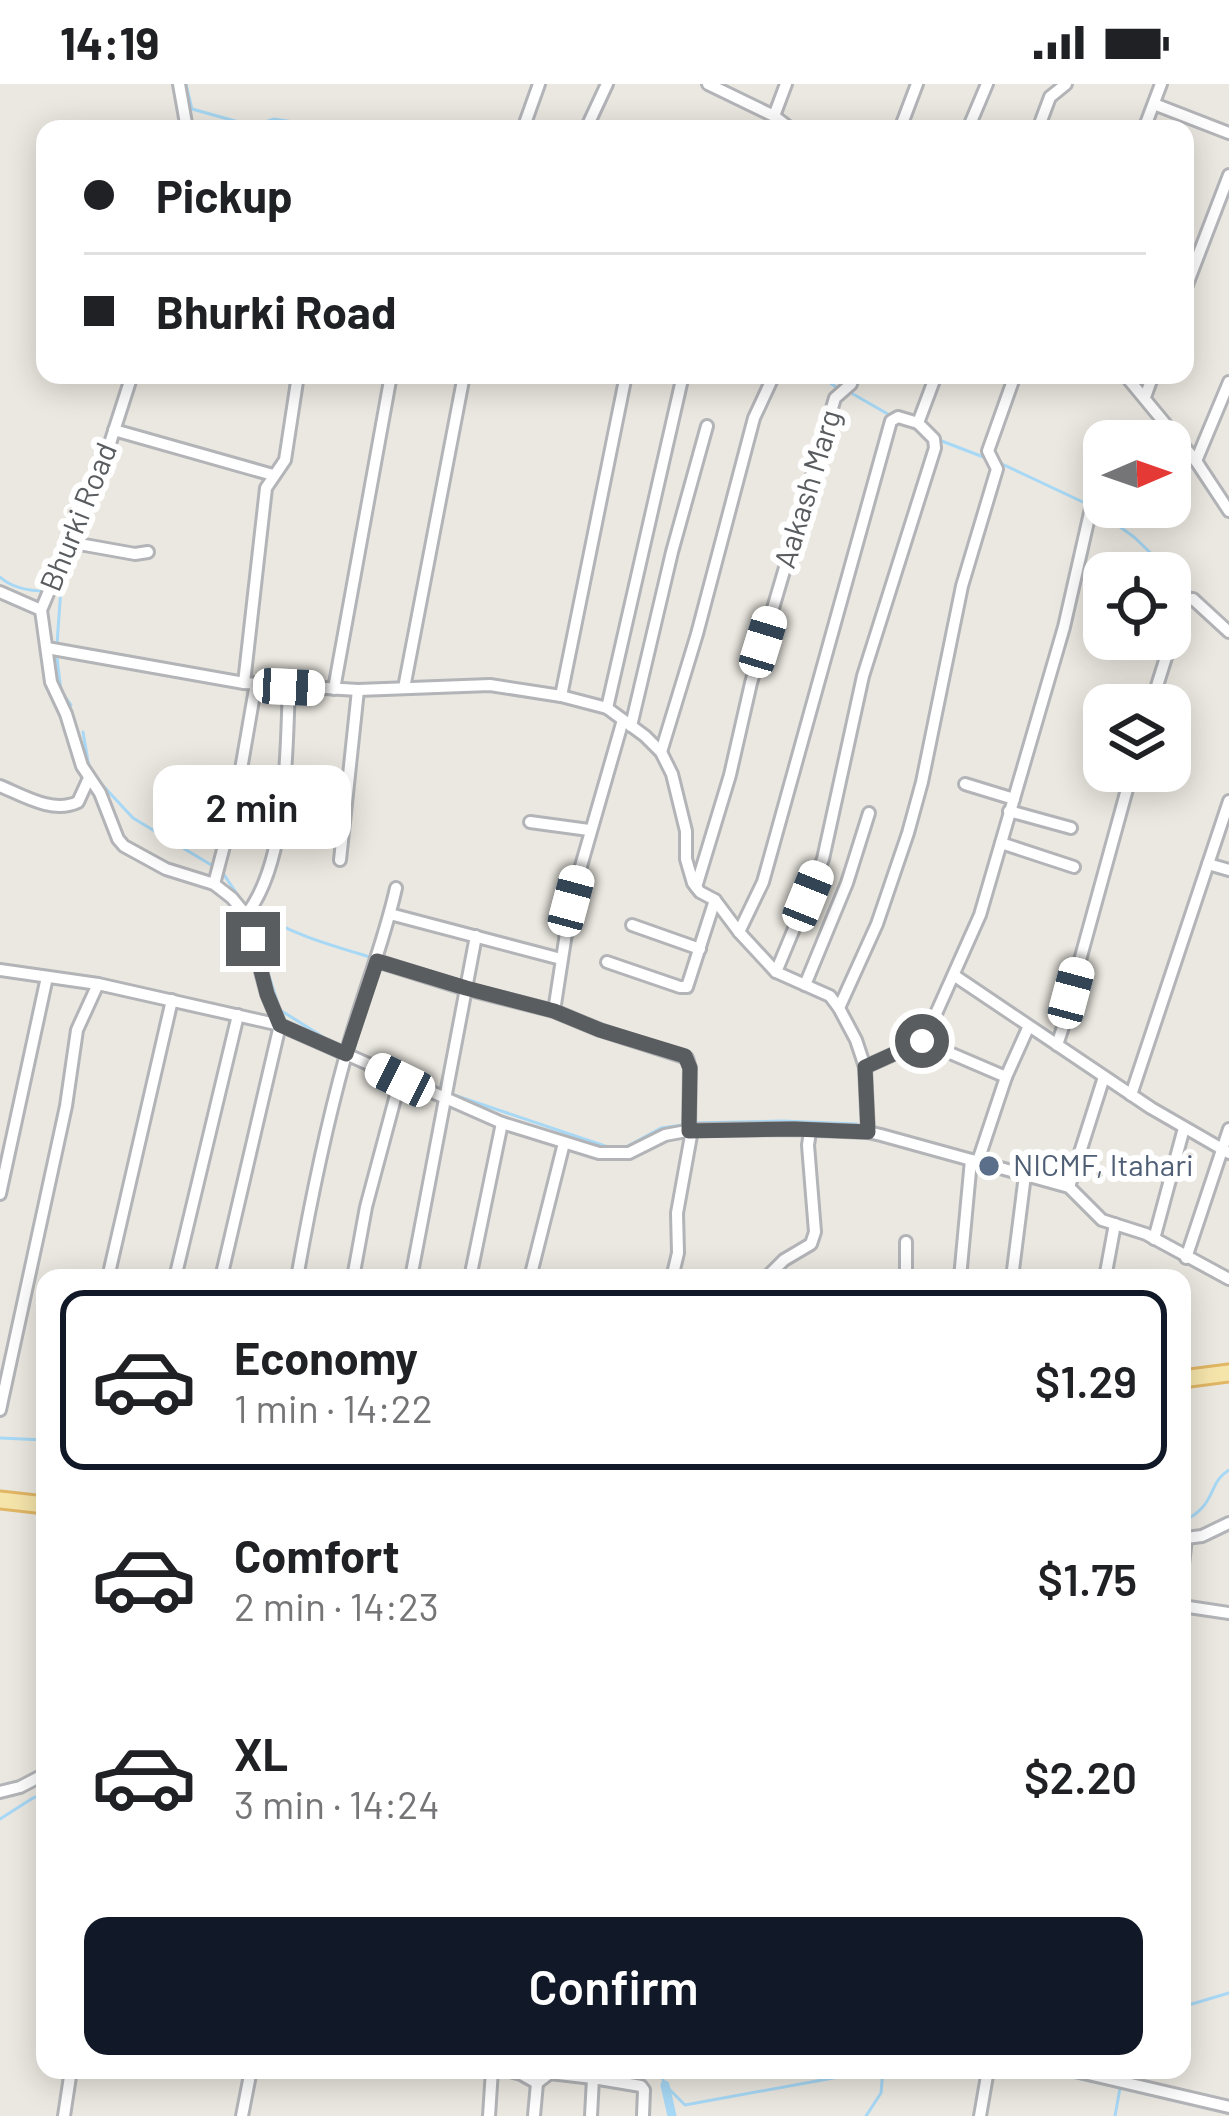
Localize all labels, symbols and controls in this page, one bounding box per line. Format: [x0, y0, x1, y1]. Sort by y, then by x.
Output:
text: 14:19 [60, 15, 159, 69]
text: Pickup [156, 168, 293, 222]
text: Bhurki Road [156, 284, 396, 338]
street label: Aakash Marg [765, 405, 847, 572]
north arrow [1083, 420, 1191, 528]
map controls [1083, 420, 1191, 792]
street label: Bhurki Road [31, 437, 123, 596]
button: locate [1083, 552, 1191, 660]
car [735, 602, 791, 682]
car [252, 667, 326, 707]
button: layers [1083, 684, 1191, 792]
callout: 2 min [154, 765, 352, 849]
text: 2 min [206, 783, 298, 830]
car [778, 856, 838, 936]
car [544, 862, 598, 940]
route end [226, 912, 280, 966]
car [1044, 954, 1098, 1032]
route start [895, 1014, 949, 1068]
car [360, 1048, 440, 1112]
place label: NICMF, Itahari [1013, 1146, 1194, 1182]
marker: NICMF, Itahari [976, 1153, 1002, 1179]
icon: car [90, 1326, 198, 1434]
text: Economy [234, 1330, 418, 1384]
text: $1.29 [1035, 1353, 1137, 1407]
text: 1 min · 14:22 [234, 1384, 433, 1431]
icon: car [90, 1524, 198, 1632]
text: Comfort [234, 1528, 400, 1582]
text: $1.75 [1038, 1551, 1137, 1605]
text: 2 min · 14:23 [234, 1582, 439, 1629]
icon: car [90, 1722, 198, 1830]
text: XL [234, 1726, 288, 1780]
text: $2.20 [1024, 1749, 1137, 1803]
text: 3 min · 14:24 [234, 1780, 440, 1827]
button: Confirm [84, 1917, 1143, 2055]

